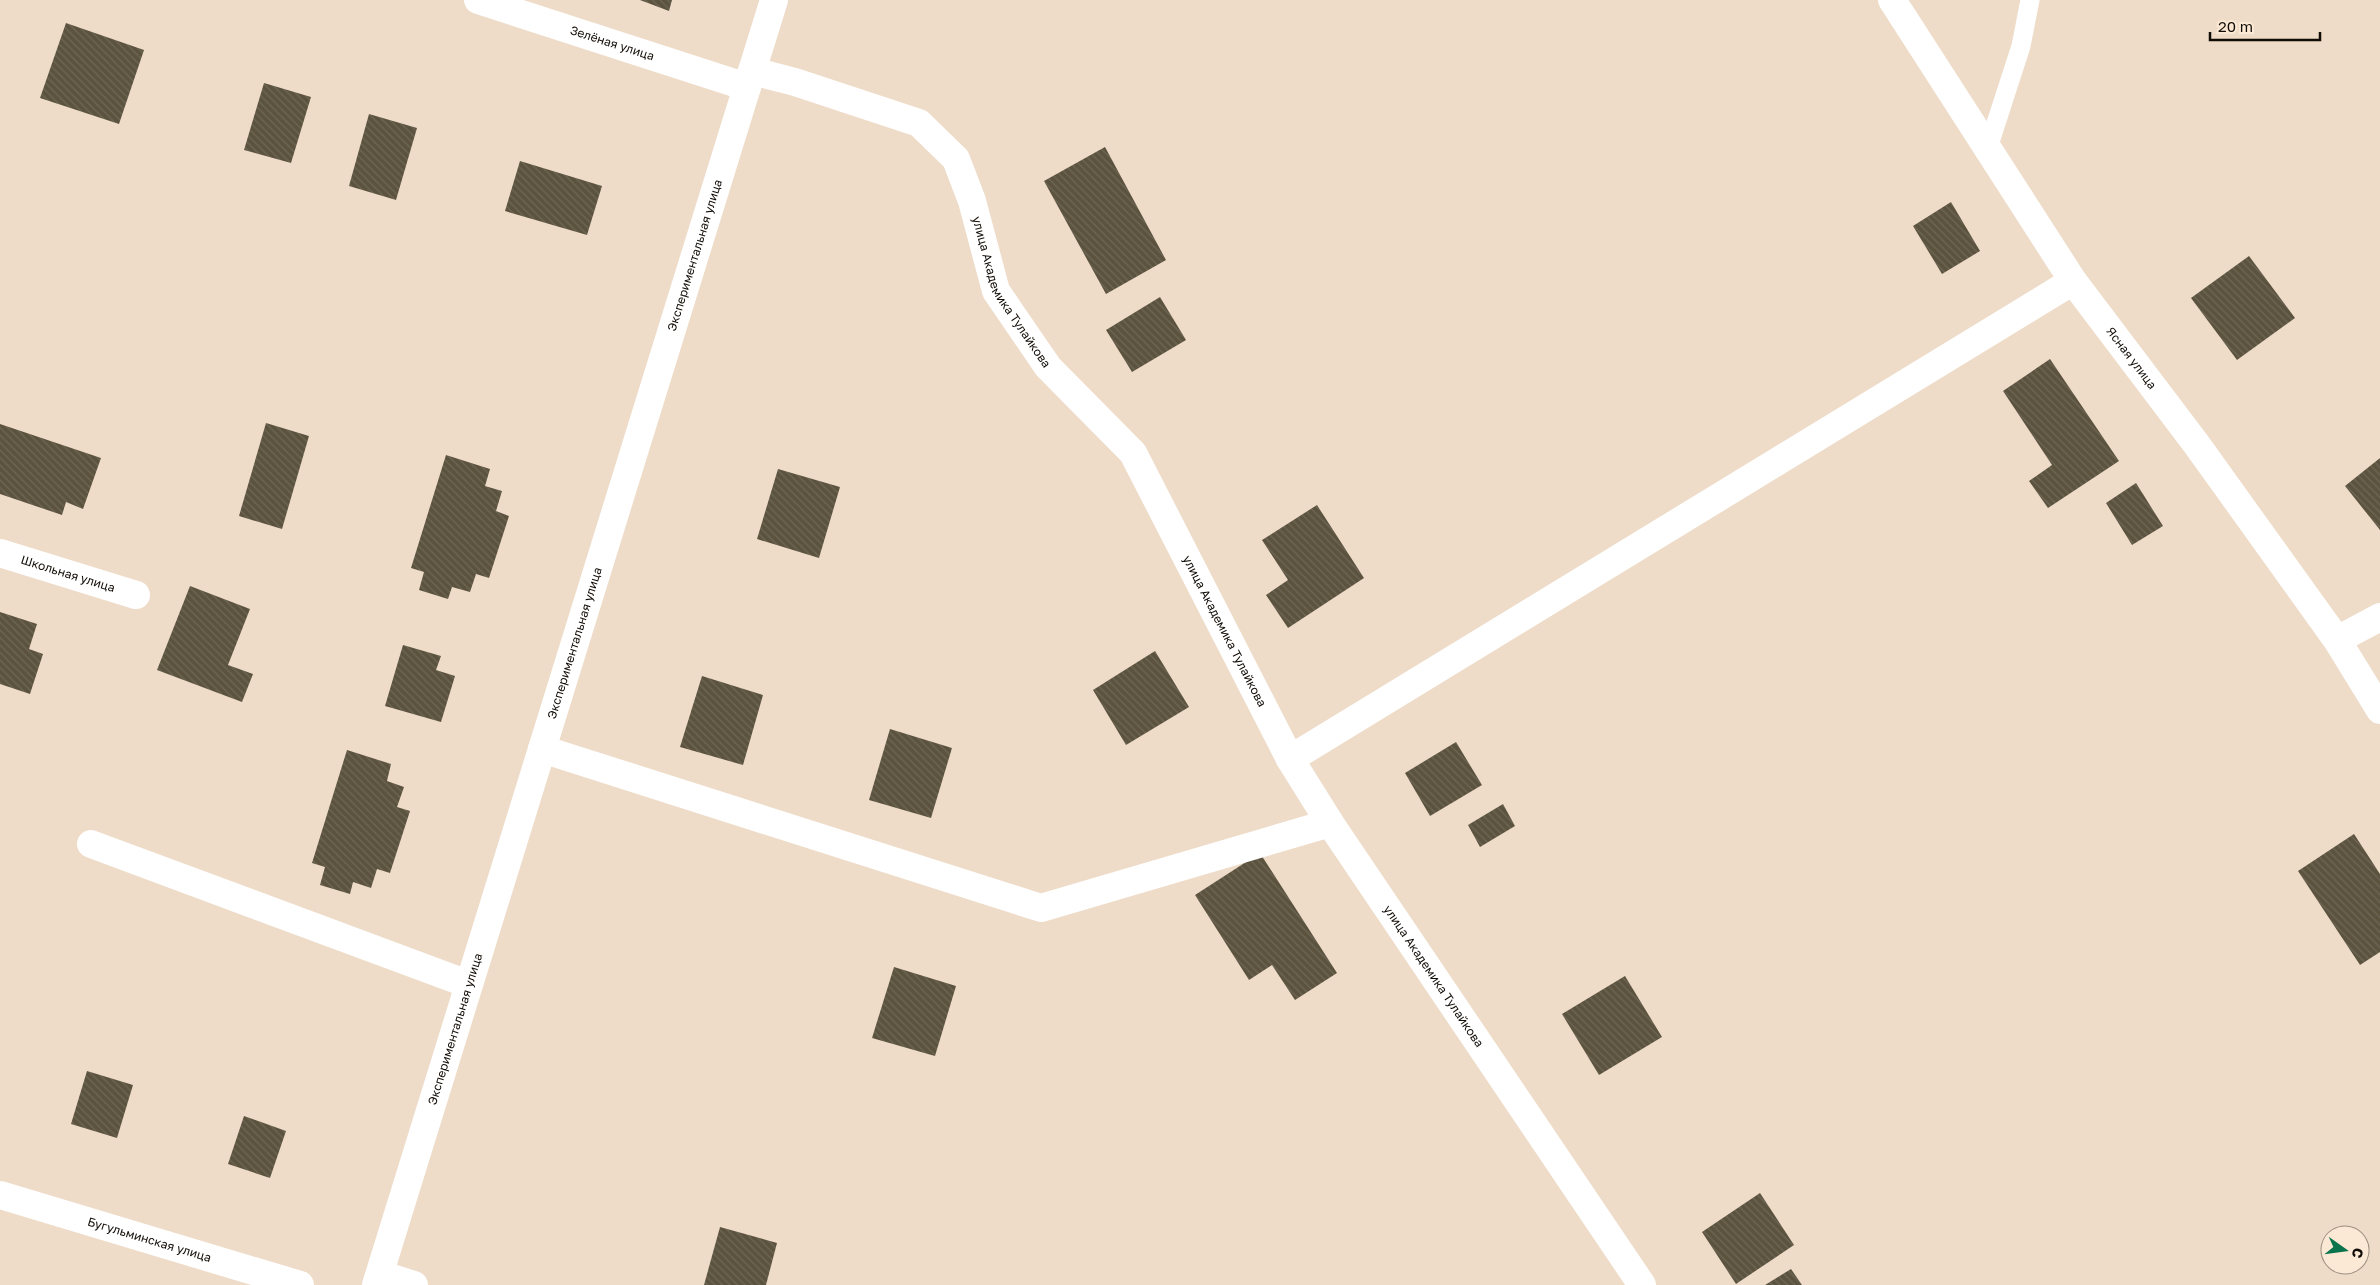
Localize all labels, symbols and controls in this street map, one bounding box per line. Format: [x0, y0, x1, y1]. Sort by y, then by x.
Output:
scale bar [2210, 10, 2320, 42]
text: 20 m [2218, 17, 2253, 35]
street label: Зелёная улица [568, 22, 656, 64]
street label: Экспериментальная улица [664, 177, 725, 333]
street label: улица Академика Тулайкова [969, 215, 1054, 370]
street label: Ясная улица [2103, 324, 2160, 392]
street label: Школьная улица [19, 552, 117, 595]
street label: улица Академика Тулайкова [1180, 553, 1270, 709]
street label: Экспериментальная улица [544, 565, 605, 721]
street label: улица Академика Тулайкова [1381, 902, 1487, 1050]
street label: Экспериментальная улица [424, 951, 485, 1107]
street label: Бугульминская улица [86, 1214, 213, 1265]
north arrow [2320, 1225, 2370, 1275]
text: С [2349, 1246, 2368, 1260]

